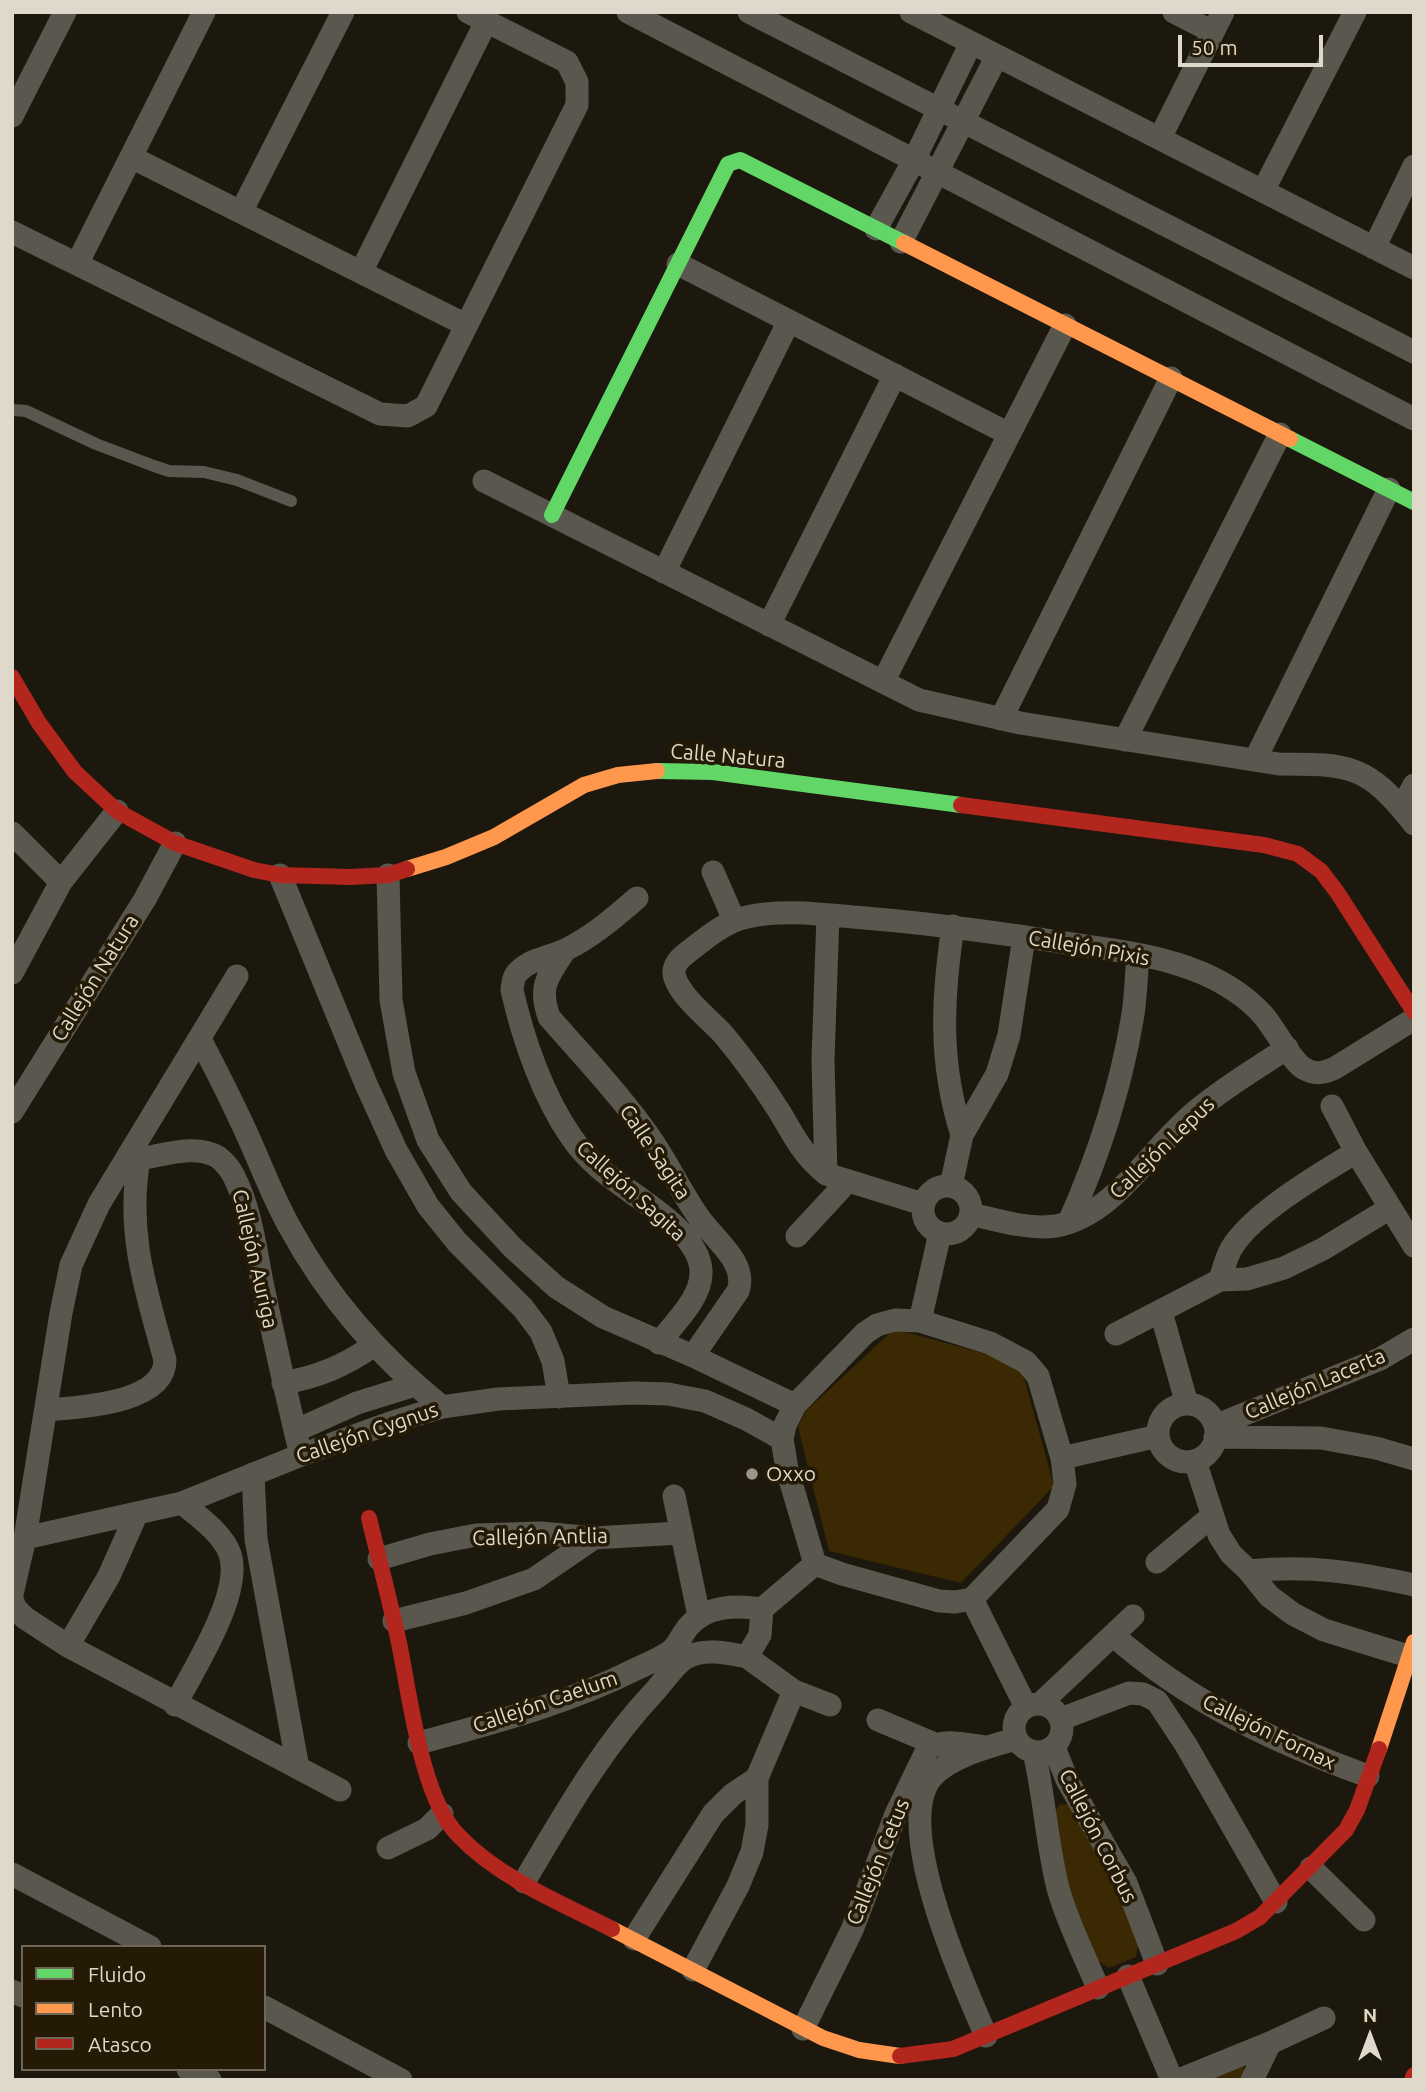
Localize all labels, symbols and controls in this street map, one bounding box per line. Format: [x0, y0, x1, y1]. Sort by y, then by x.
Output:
scale bar [1181, 21, 1326, 65]
text: 50 m [1191, 35, 1238, 59]
street label: Calle Natura [669, 738, 787, 774]
street label: Callejón Natura [46, 910, 144, 1046]
street label: Callejón Pixis [1026, 925, 1152, 971]
street label: Callejón Lepus [1104, 1092, 1220, 1204]
street label: Calle Sagita [614, 1100, 696, 1204]
street label: Callejón Sagita [571, 1135, 691, 1247]
street label: Callejón Auriga [227, 1187, 283, 1331]
street label: Callejón Lacerta [1241, 1343, 1389, 1425]
street label: Callejón Cygnus [293, 1397, 441, 1469]
place label: Oxxo [766, 1461, 816, 1487]
marker: Oxxo [744, 1466, 760, 1482]
street label: Callejón Antlia [472, 1523, 608, 1551]
street label: Callejón Caelum [469, 1665, 621, 1739]
street label: Callejón Fornax [1198, 1689, 1340, 1775]
street label: Callejón Corbus [1053, 1765, 1143, 1907]
street label: Callejón Cetus [841, 1795, 915, 1929]
legend [21, 1945, 266, 2071]
text: Fluido [88, 1962, 146, 1986]
text: Lento [88, 1997, 143, 2021]
north arrow [1335, 2001, 1405, 2071]
text: N [1363, 2004, 1377, 2026]
text: Atasco [88, 2032, 152, 2056]

